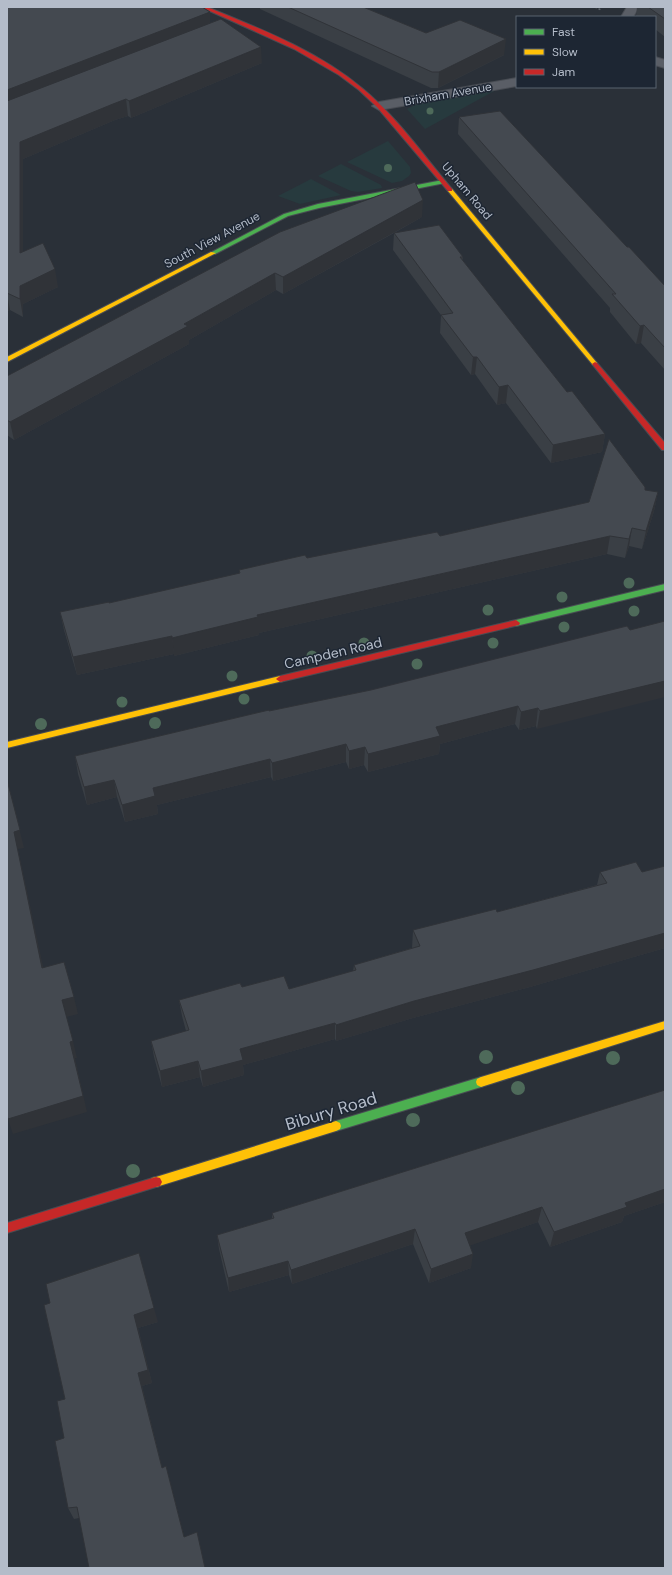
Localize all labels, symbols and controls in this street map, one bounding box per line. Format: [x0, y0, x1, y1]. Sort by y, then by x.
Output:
legend [516, 16, 656, 88]
text: Fast [552, 24, 575, 40]
text: Slow [552, 44, 578, 60]
text: Jam [552, 64, 575, 80]
street label: Brixham Avenue [403, 78, 493, 110]
street label: Upham Road [438, 159, 496, 223]
street label: South View Avenue [161, 208, 263, 272]
street label: Campden Road [282, 633, 384, 673]
street label: Bibury Road [283, 1087, 379, 1135]

